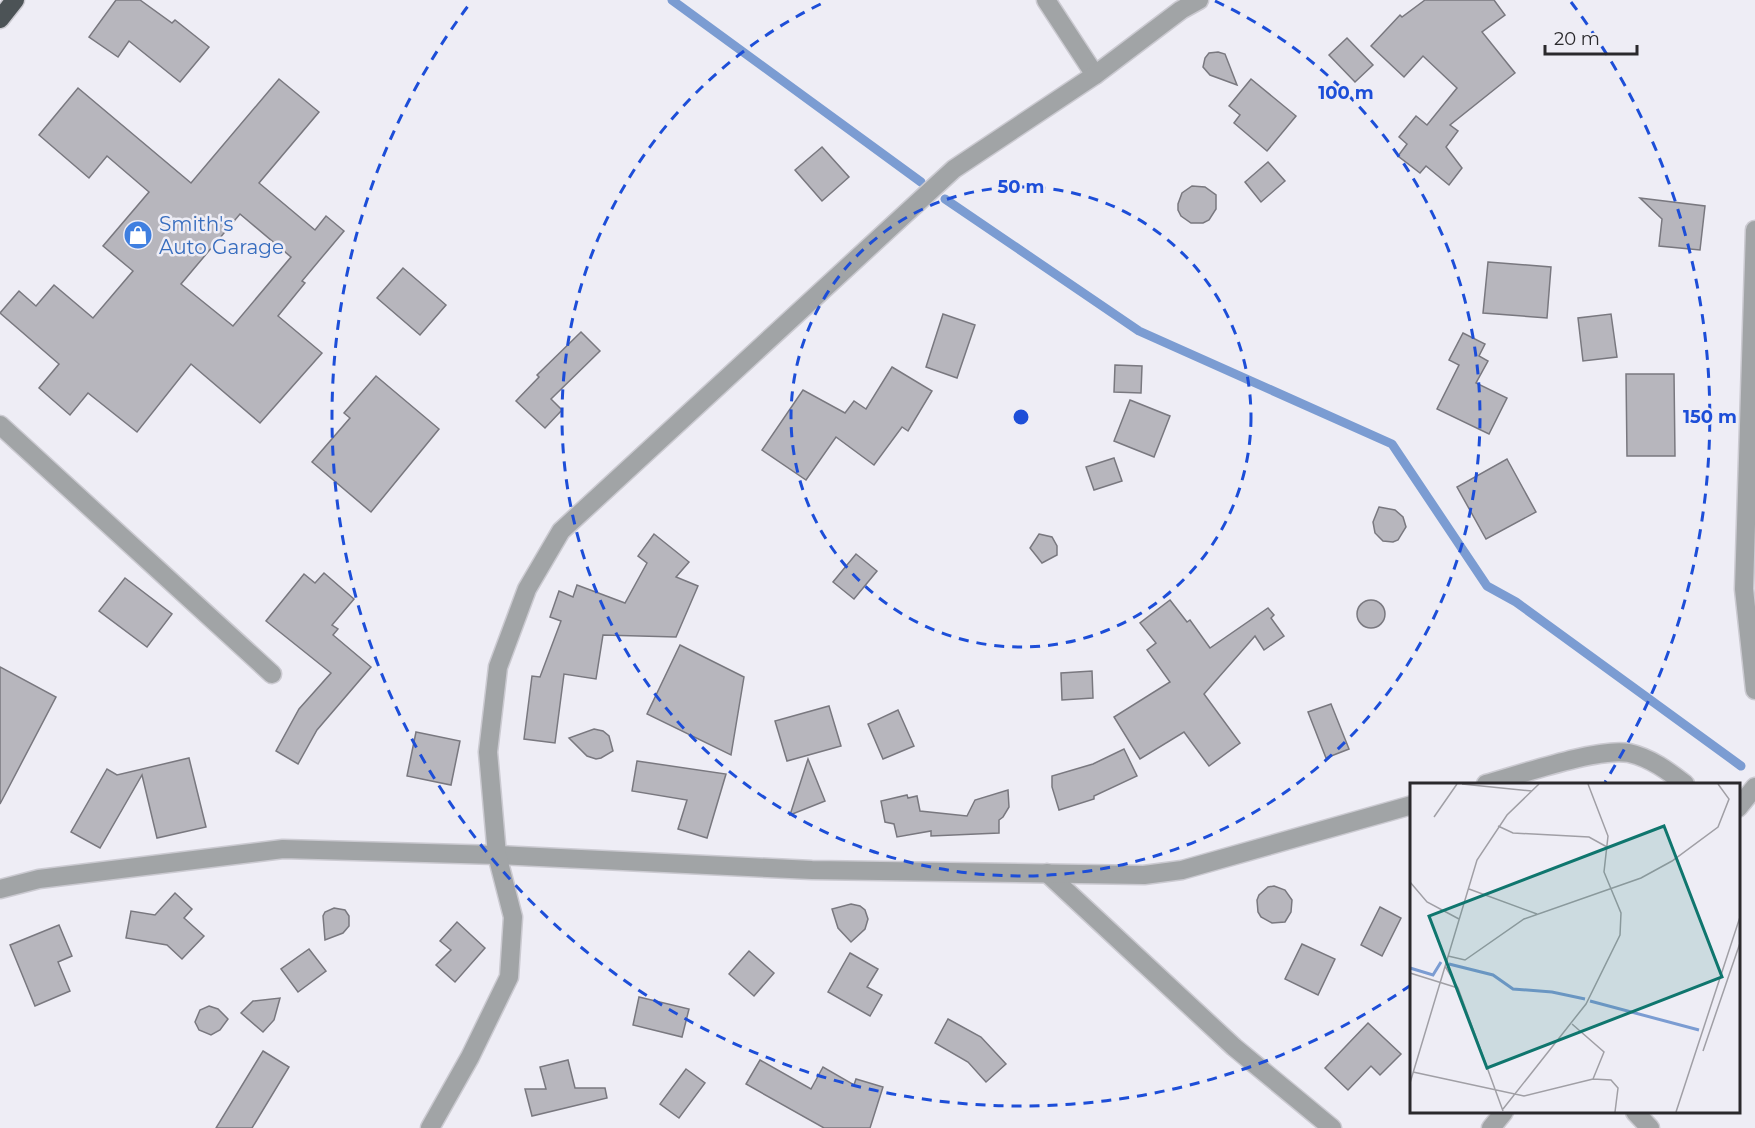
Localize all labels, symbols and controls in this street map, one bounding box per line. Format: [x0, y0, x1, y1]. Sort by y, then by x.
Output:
scale bar [1545, 18, 1636, 56]
text: 20 m [1554, 28, 1600, 50]
text: 100 m [1318, 82, 1374, 104]
text: 50 m [998, 176, 1044, 198]
place label: Smith's Auto Garage [159, 212, 284, 259]
shop icon: Smith's Auto Garage [122, 219, 154, 251]
text: 150 m [1683, 406, 1737, 428]
centre of rings [1011, 407, 1031, 427]
inset map [1410, 783, 1740, 1113]

